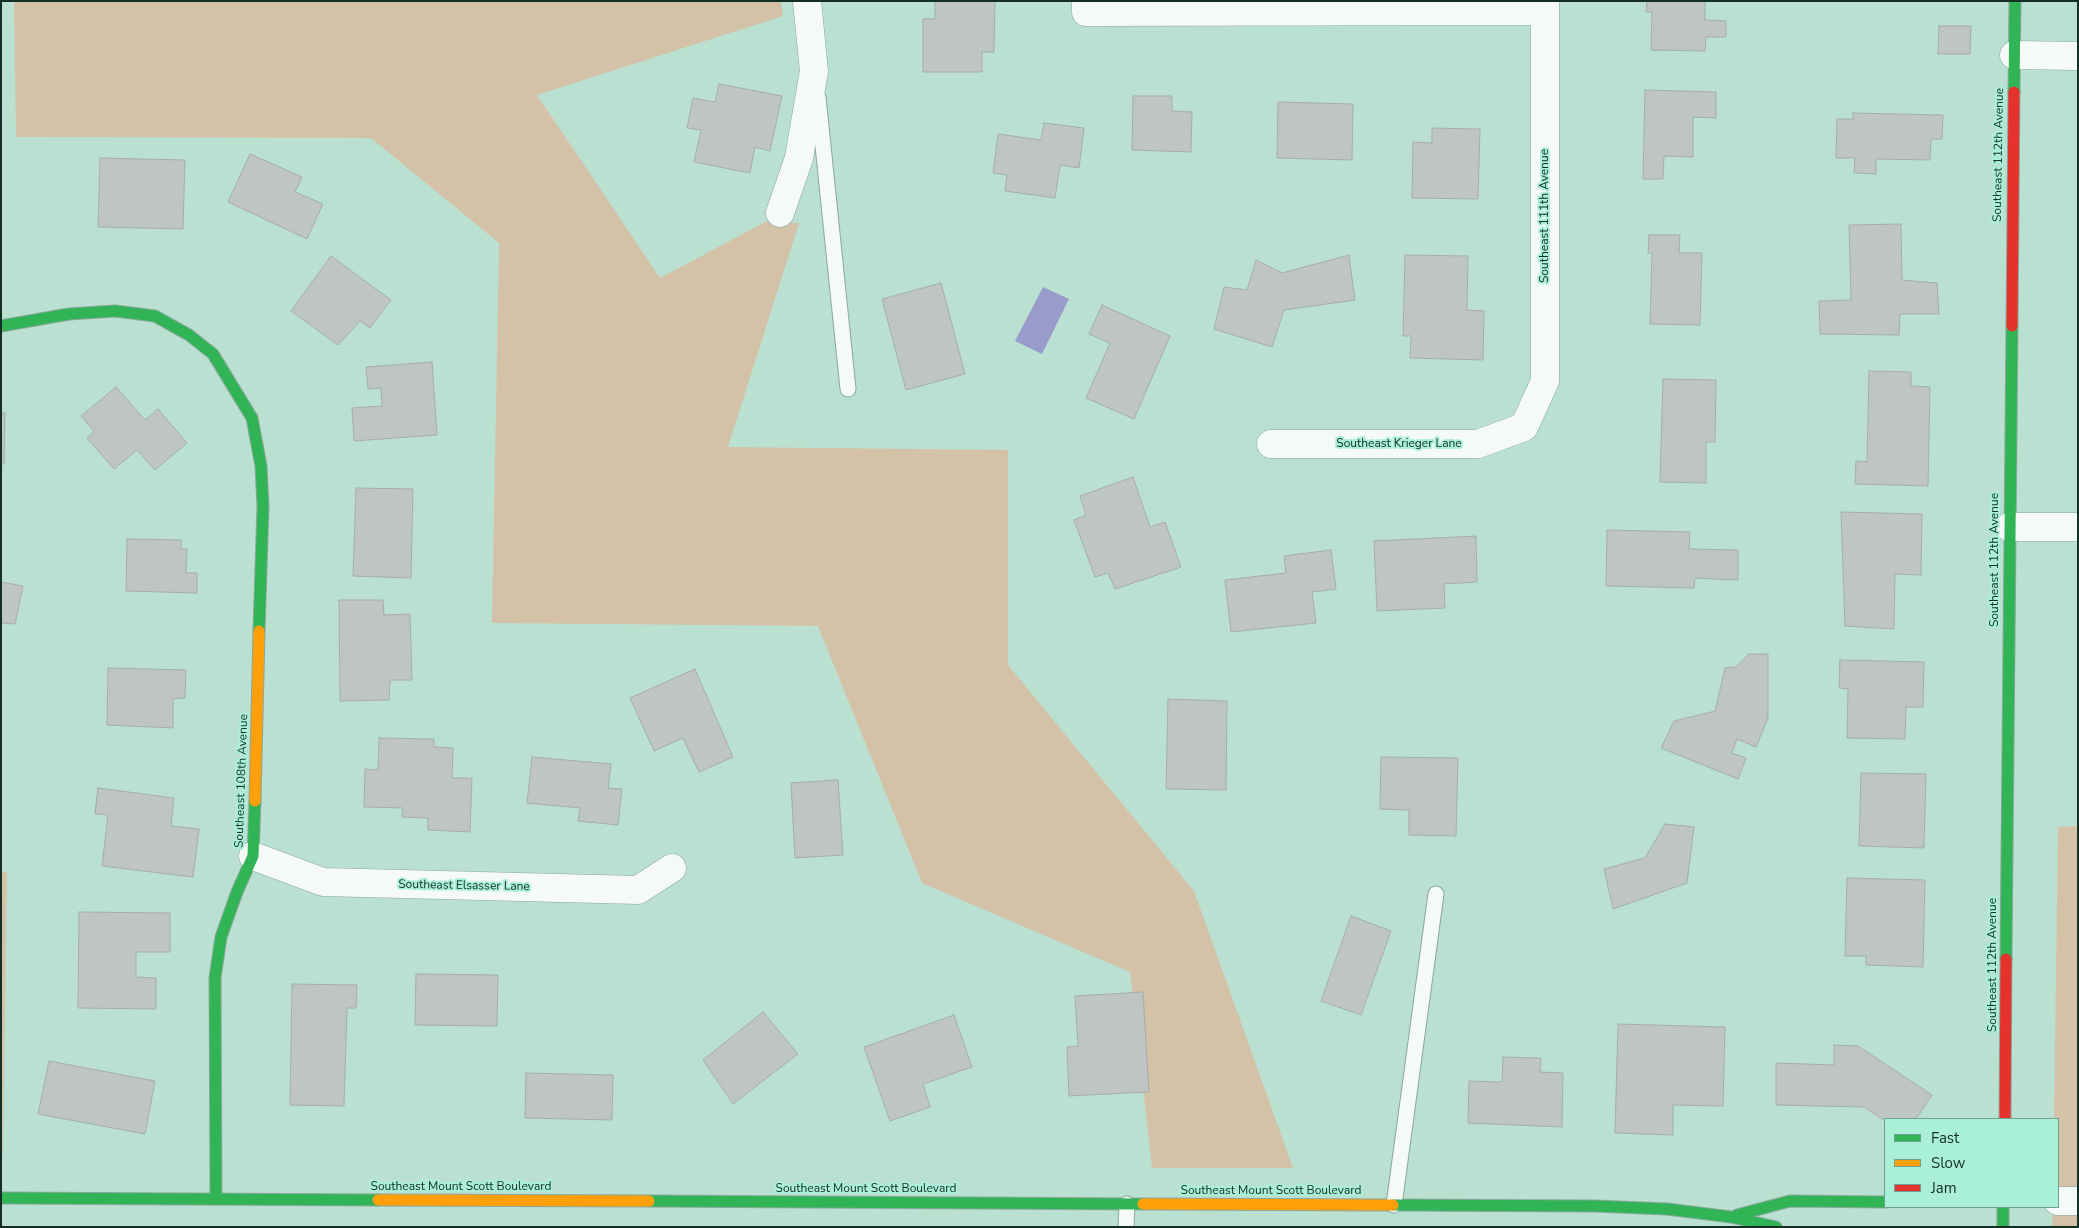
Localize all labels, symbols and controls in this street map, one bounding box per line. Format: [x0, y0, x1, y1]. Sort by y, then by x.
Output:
street label: Southeast 112th Avenue [1991, 88, 2007, 222]
street label: Southeast 111th Avenue [1538, 149, 1552, 283]
street label: Southeast Krieger Lane [1336, 437, 1462, 451]
street label: Southeast 112th Avenue [1988, 493, 2002, 627]
street label: Southeast 108th Avenue [232, 714, 252, 848]
street label: Southeast Elsasser Lane [398, 878, 530, 894]
street label: Southeast 112th Avenue [1986, 898, 2000, 1032]
legend [1884, 1118, 2059, 1208]
text: Fast [1931, 1128, 1959, 1148]
text: Slow [1931, 1153, 1965, 1173]
text: Jam [1931, 1178, 1957, 1198]
street label: Southeast Mount Scott Boulevard [370, 1180, 552, 1194]
street label: Southeast Mount Scott Boulevard [775, 1182, 957, 1196]
street label: Southeast Mount Scott Boulevard [1180, 1184, 1362, 1198]

